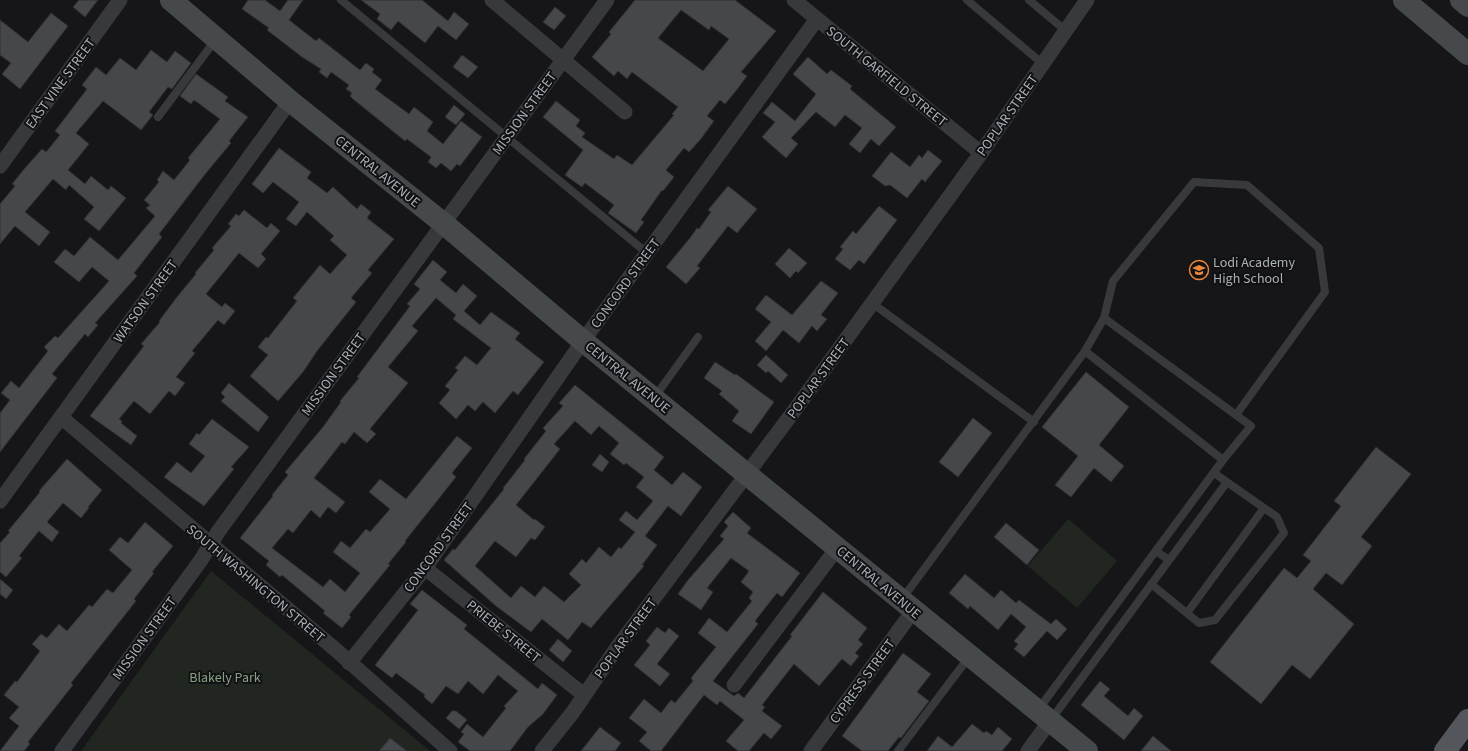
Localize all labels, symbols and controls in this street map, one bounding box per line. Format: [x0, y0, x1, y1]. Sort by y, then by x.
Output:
street label: SOUTH GARFIELD STREET [822, 22, 952, 132]
street label: EAST VINE STREET [21, 34, 101, 133]
street label: MISSION STREET [488, 68, 562, 159]
street label: POPLAR STREET [972, 70, 1044, 160]
street label: CENTRAL AVENUE [330, 131, 424, 212]
street label: CONCORD STREET [586, 234, 666, 333]
place label: Lodi Academy High School [1213, 253, 1295, 289]
street label: WATSON STREET [109, 256, 183, 347]
school or university icon: Lodi Academy High School [1188, 259, 1210, 281]
street label: MISSION STREET [297, 329, 371, 420]
street label: POPLAR STREET [783, 334, 855, 423]
street label: CENTRAL AVENUE [580, 337, 674, 418]
street label: CONCORD STREET [399, 498, 479, 597]
street label: SOUTH WASHINGTON STREET [182, 520, 329, 648]
street label: CENTRAL AVENUE [832, 542, 925, 624]
street label: MISSION STREET [108, 593, 182, 684]
street label: POPLAR STREET [590, 594, 662, 683]
street label: PRIEBE STREET [462, 596, 545, 668]
street label: CYPRESS STREET [825, 635, 901, 728]
park label: Blakely Park [189, 668, 261, 688]

